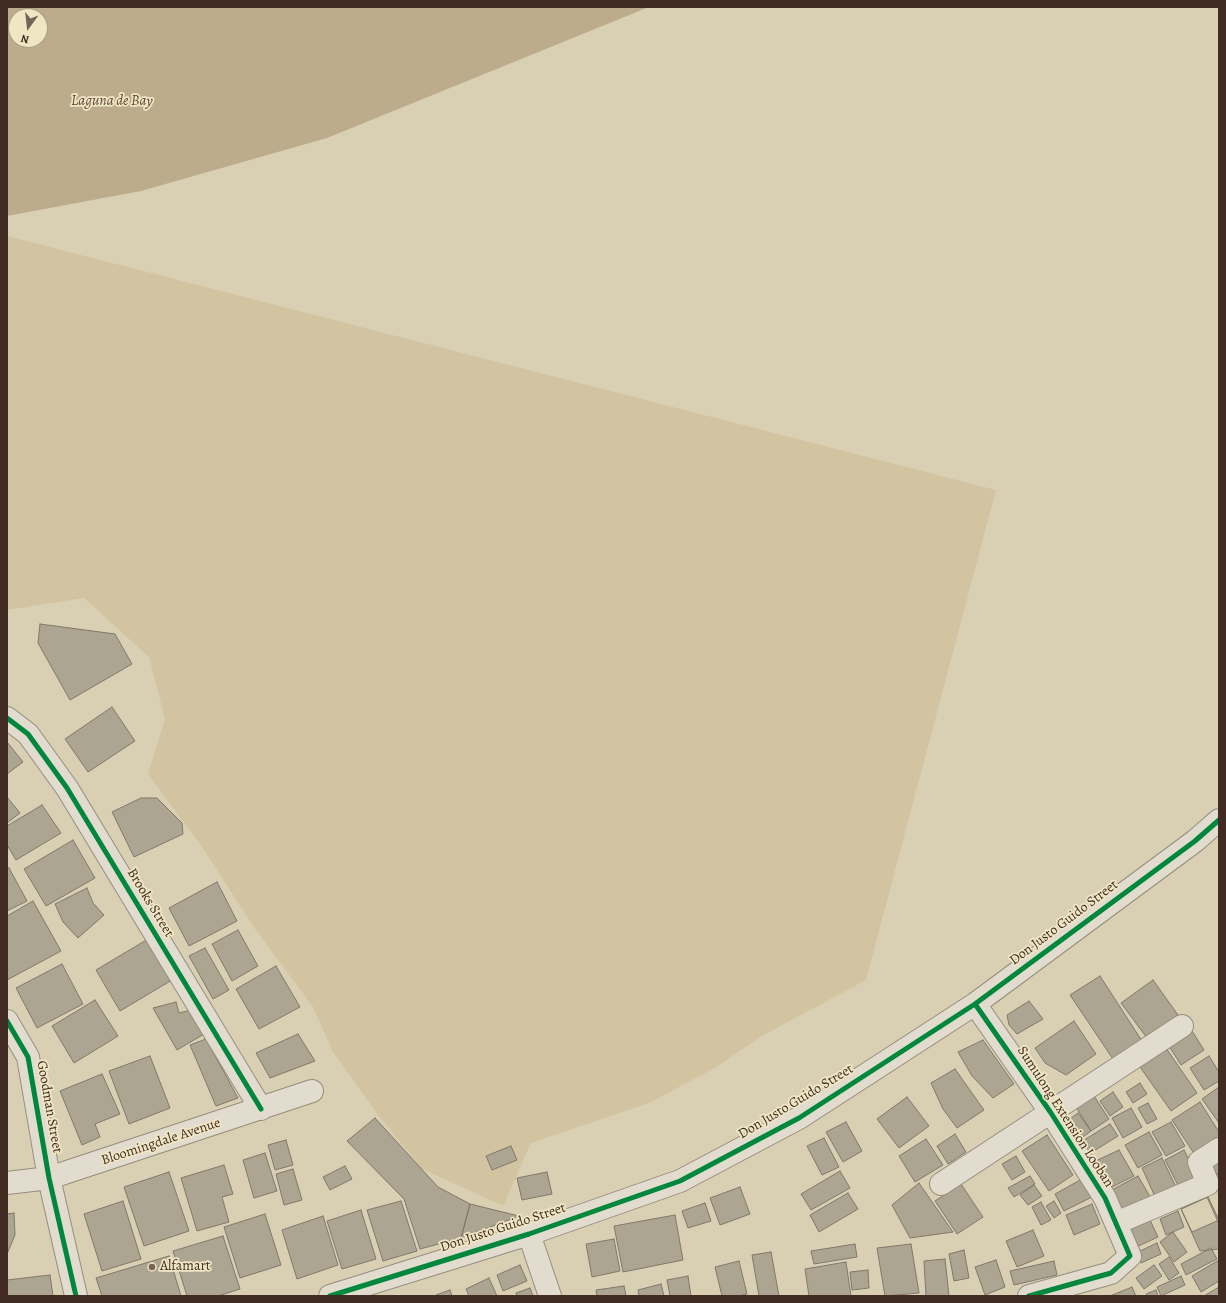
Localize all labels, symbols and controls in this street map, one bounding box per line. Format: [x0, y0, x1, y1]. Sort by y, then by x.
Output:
north arrow [8, 8, 48, 48]
text: N [19, 31, 31, 47]
water label: Laguna de Bay [71, 92, 153, 110]
street label: Brooks Street [123, 866, 177, 940]
street label: Don Justo Guido Street [1007, 877, 1121, 969]
street label: Sumulong Extension Looban [1013, 1043, 1117, 1191]
street label: Goodman Street [33, 1059, 65, 1155]
street label: Don Justo Guido Street [735, 1061, 857, 1143]
street label: Bloomingdale Avenue [99, 1115, 223, 1169]
street label: Don Justo Guido Street [438, 1200, 568, 1256]
place label: Alfamart [160, 1259, 210, 1275]
marker: Alfamart [147, 1262, 157, 1272]

